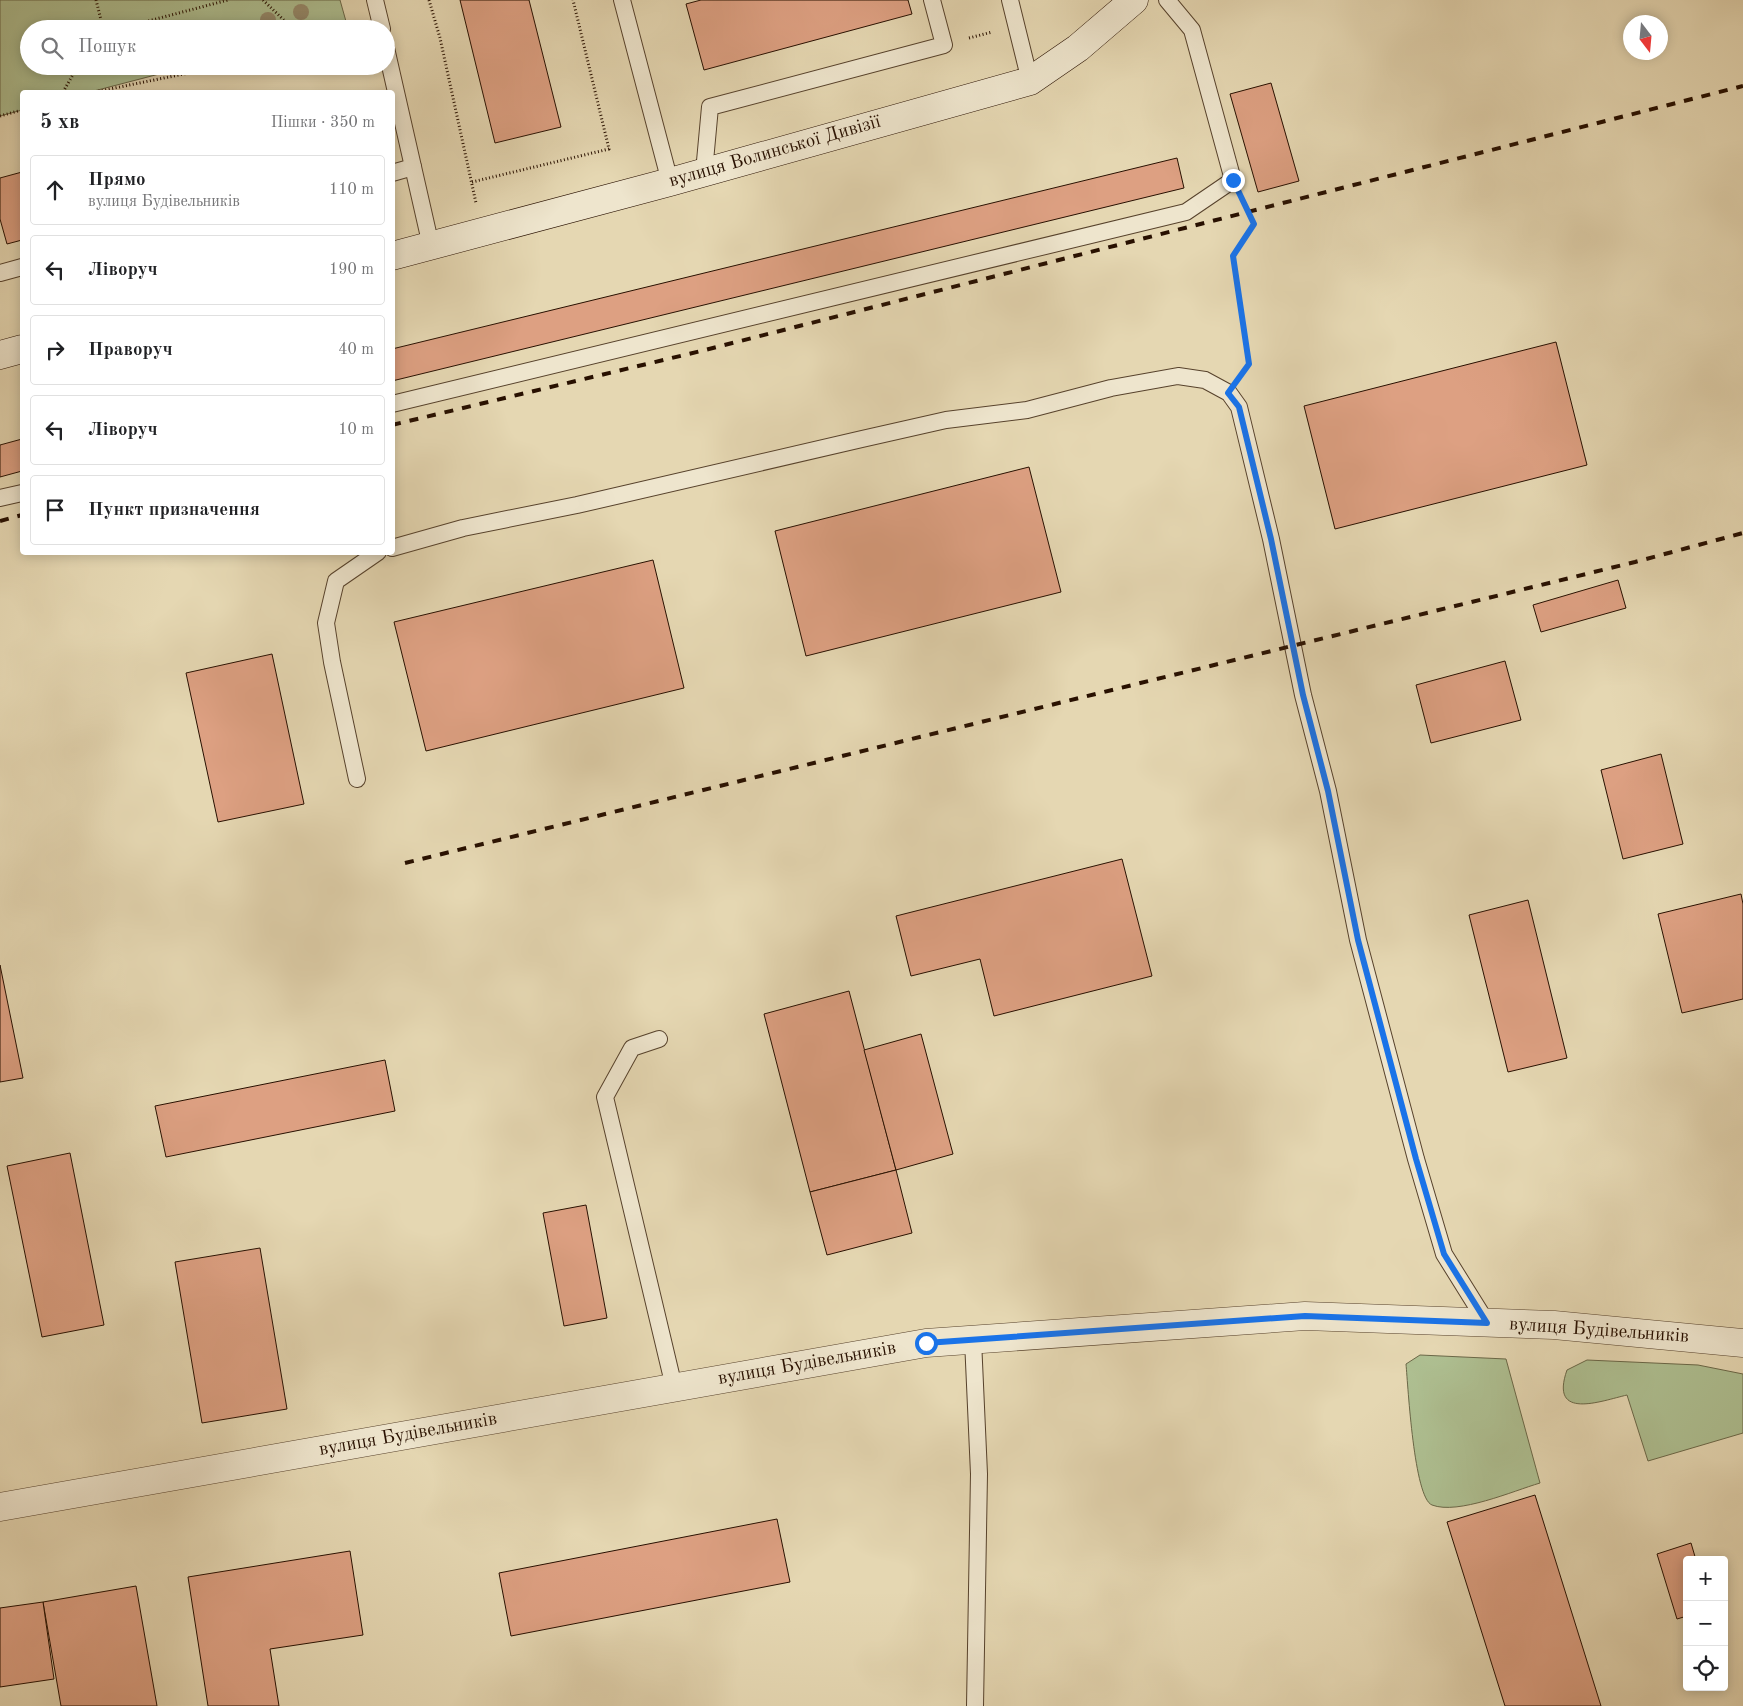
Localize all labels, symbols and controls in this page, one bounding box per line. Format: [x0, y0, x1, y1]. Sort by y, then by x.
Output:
north arrow [1623, 15, 1668, 60]
search box [20, 20, 395, 75]
icon: search [38, 34, 66, 62]
text: Пошук [78, 38, 136, 57]
text: 5 хв [40, 112, 79, 133]
street label: вулиця Волинської Дивізії [667, 112, 884, 191]
text: Пішки · 350 m [271, 115, 375, 131]
route end [1222, 169, 1245, 192]
text: Прямо [88, 171, 146, 190]
icon: ahead [41, 176, 69, 204]
text: 110 m [329, 182, 374, 198]
text: вулиця Будівельників [88, 194, 240, 210]
icon: left [41, 256, 69, 284]
text: Ліворуч [88, 261, 158, 280]
text: 190 m [329, 262, 374, 278]
icon: right [41, 336, 69, 364]
text: Праворуч [88, 341, 173, 360]
text: 40 m [338, 342, 374, 358]
icon: left [41, 416, 69, 444]
text: Ліворуч [88, 421, 158, 440]
text: 10 m [338, 422, 374, 438]
icon: arrive [41, 496, 69, 524]
text: Пункт призначення [88, 501, 260, 520]
street label: вулиця Будівельників [1508, 1315, 1690, 1347]
route start [915, 1332, 938, 1355]
street label: вулиця Будівельників [717, 1339, 897, 1389]
street label: вулиця Будівельників [318, 1410, 498, 1460]
map controls [1683, 1556, 1728, 1691]
button: + [1683, 1556, 1728, 1601]
button: − [1683, 1601, 1728, 1646]
button: locate [1683, 1646, 1728, 1691]

